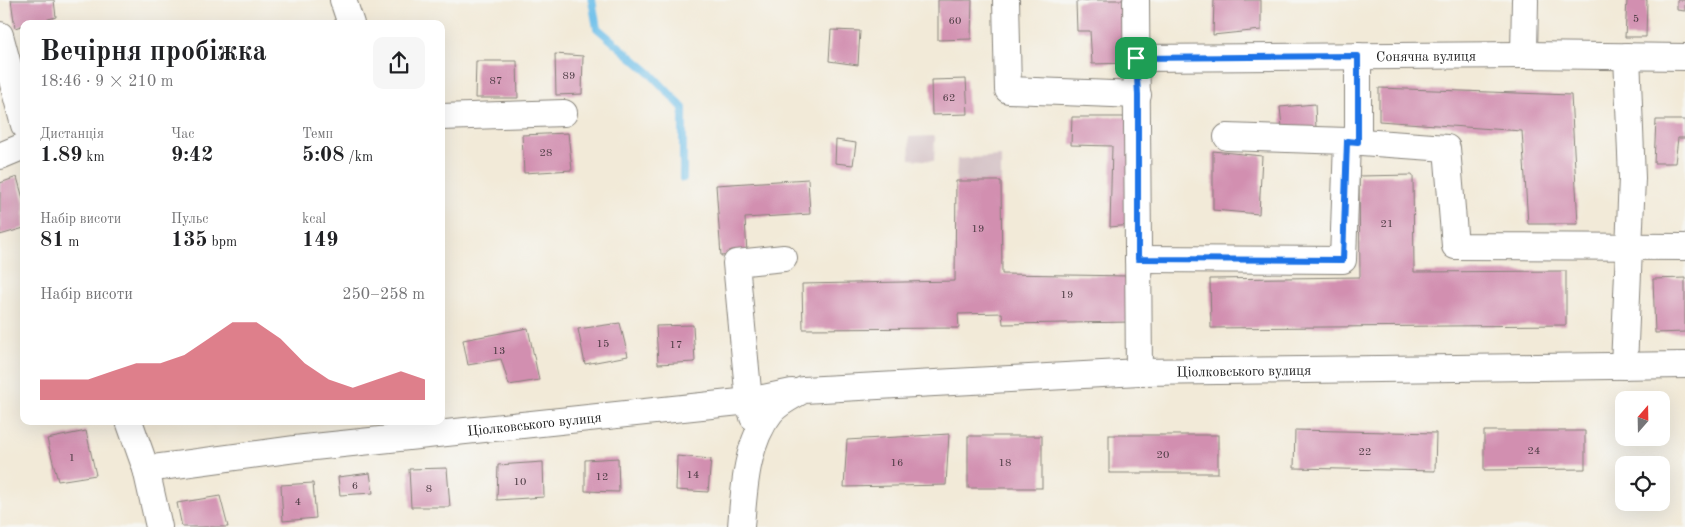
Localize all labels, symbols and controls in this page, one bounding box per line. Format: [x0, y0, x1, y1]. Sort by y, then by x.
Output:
house number: 5 [1633, 14, 1639, 25]
house number: 60 [949, 16, 961, 27]
button: share [373, 37, 425, 89]
pin [1115, 37, 1157, 79]
text: Вечірня пробіжка [40, 39, 267, 67]
icon: arrive [1122, 44, 1150, 72]
street label: Сонячна вулиця [1376, 49, 1476, 64]
house number: 89 [563, 71, 575, 82]
text: 18:46 · 9 × 210 m [40, 74, 173, 90]
house number: 87 [490, 76, 502, 87]
house number: 62 [943, 93, 955, 104]
text: Дистанція [40, 127, 104, 141]
text: Час [171, 127, 194, 141]
text: Темп [302, 127, 333, 141]
text: 1.89 [40, 145, 82, 166]
text: 9:42 [171, 145, 213, 166]
text: 5:08 [302, 145, 344, 166]
house number: 28 [540, 148, 552, 159]
text: km [82, 150, 105, 164]
text: /km [344, 150, 373, 164]
text: Набір висоти [40, 212, 121, 226]
text: Пульс [171, 212, 208, 226]
text: kcal [302, 212, 326, 226]
house number: 21 [1381, 219, 1393, 230]
house number: 19 [972, 224, 984, 235]
text: 81 [40, 230, 64, 251]
text: 135 [171, 230, 208, 251]
text: 149 [302, 230, 339, 251]
text: m [64, 235, 79, 249]
text: bpm [208, 235, 237, 249]
text: Набір висоти [40, 287, 133, 303]
text: 250–258 m [342, 287, 425, 303]
house number: 19 [1061, 290, 1073, 301]
house number: 15 [597, 339, 609, 350]
house number: 17 [670, 340, 682, 351]
house number: 13 [493, 346, 505, 357]
street label: Ціолковського вулиця [1176, 364, 1311, 380]
north arrow [1615, 391, 1670, 446]
map controls [1615, 391, 1670, 511]
street label: Ціолковського вулиця [467, 411, 602, 439]
house number: 24 [1528, 446, 1540, 457]
house number: 22 [1359, 447, 1371, 458]
house number: 20 [1157, 450, 1169, 461]
house number: 1 [69, 453, 75, 464]
button: locate [1615, 456, 1670, 511]
house number: 16 [891, 458, 903, 469]
house number: 18 [999, 458, 1011, 469]
house number: 14 [687, 470, 699, 481]
house number: 12 [596, 472, 608, 483]
house number: 10 [514, 477, 526, 488]
house number: 6 [352, 481, 358, 492]
house number: 8 [426, 484, 432, 495]
house number: 4 [295, 497, 301, 508]

